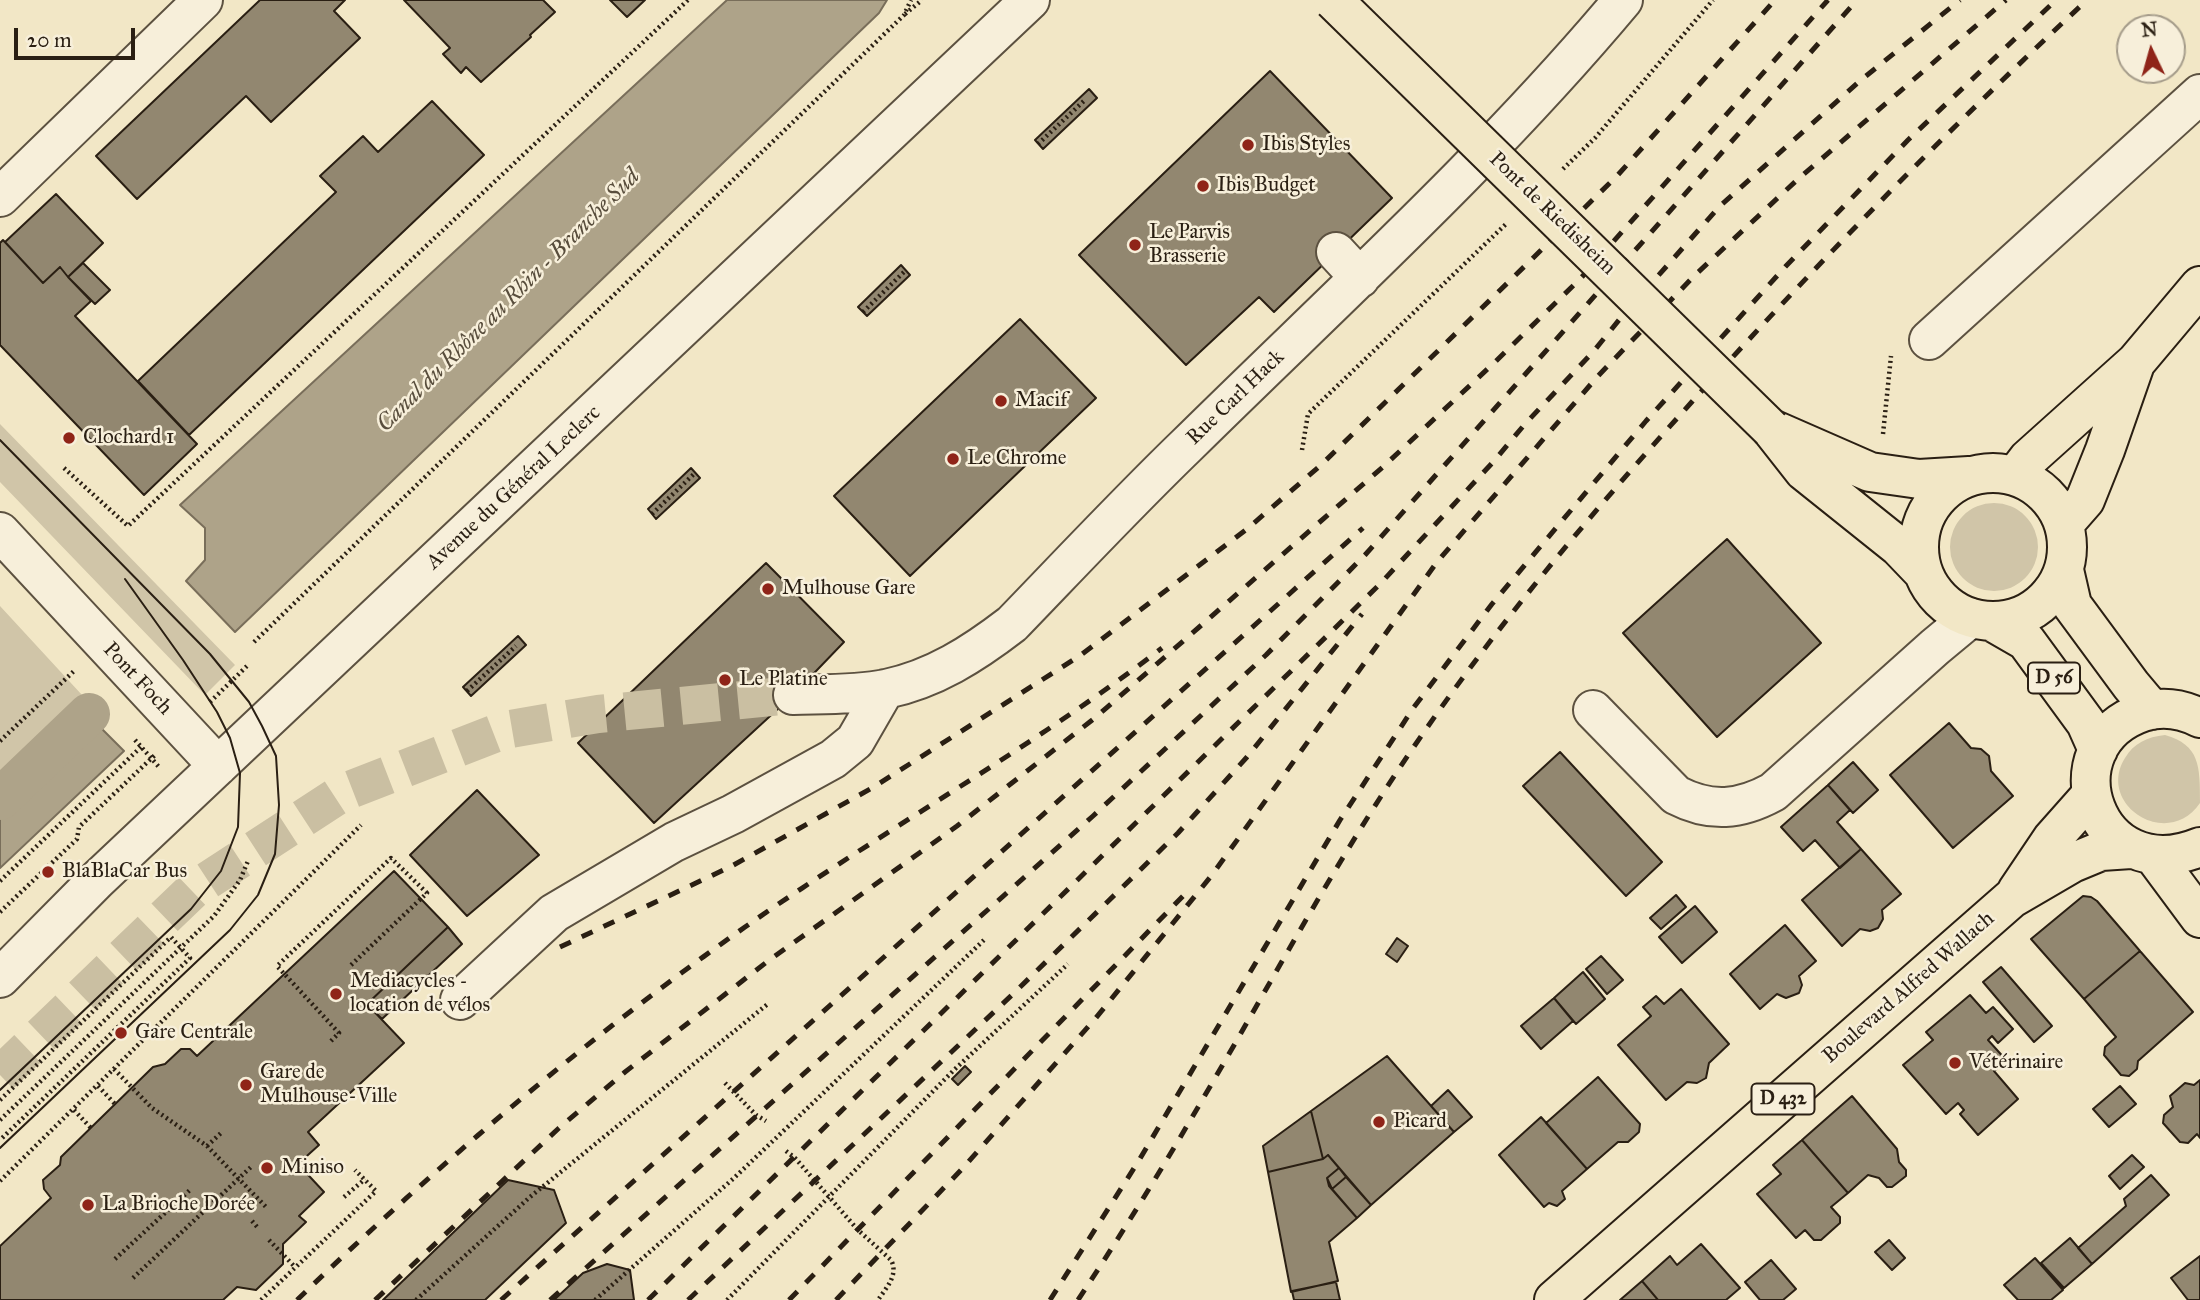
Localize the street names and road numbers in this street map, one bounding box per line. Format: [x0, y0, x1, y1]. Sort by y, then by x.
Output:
street label: Pont de Riedisheim [1483, 147, 1621, 281]
street label: Rue Carl Hack [1182, 345, 1290, 451]
street label: Avenue du Général Leclerc [422, 401, 606, 575]
street label: Pont Foch [97, 637, 177, 721]
road number: D 56 [2028, 663, 2080, 694]
street label: Boulevard Alfred Wallach [1818, 907, 2000, 1069]
road number: D 432 [1752, 1084, 1814, 1114]

